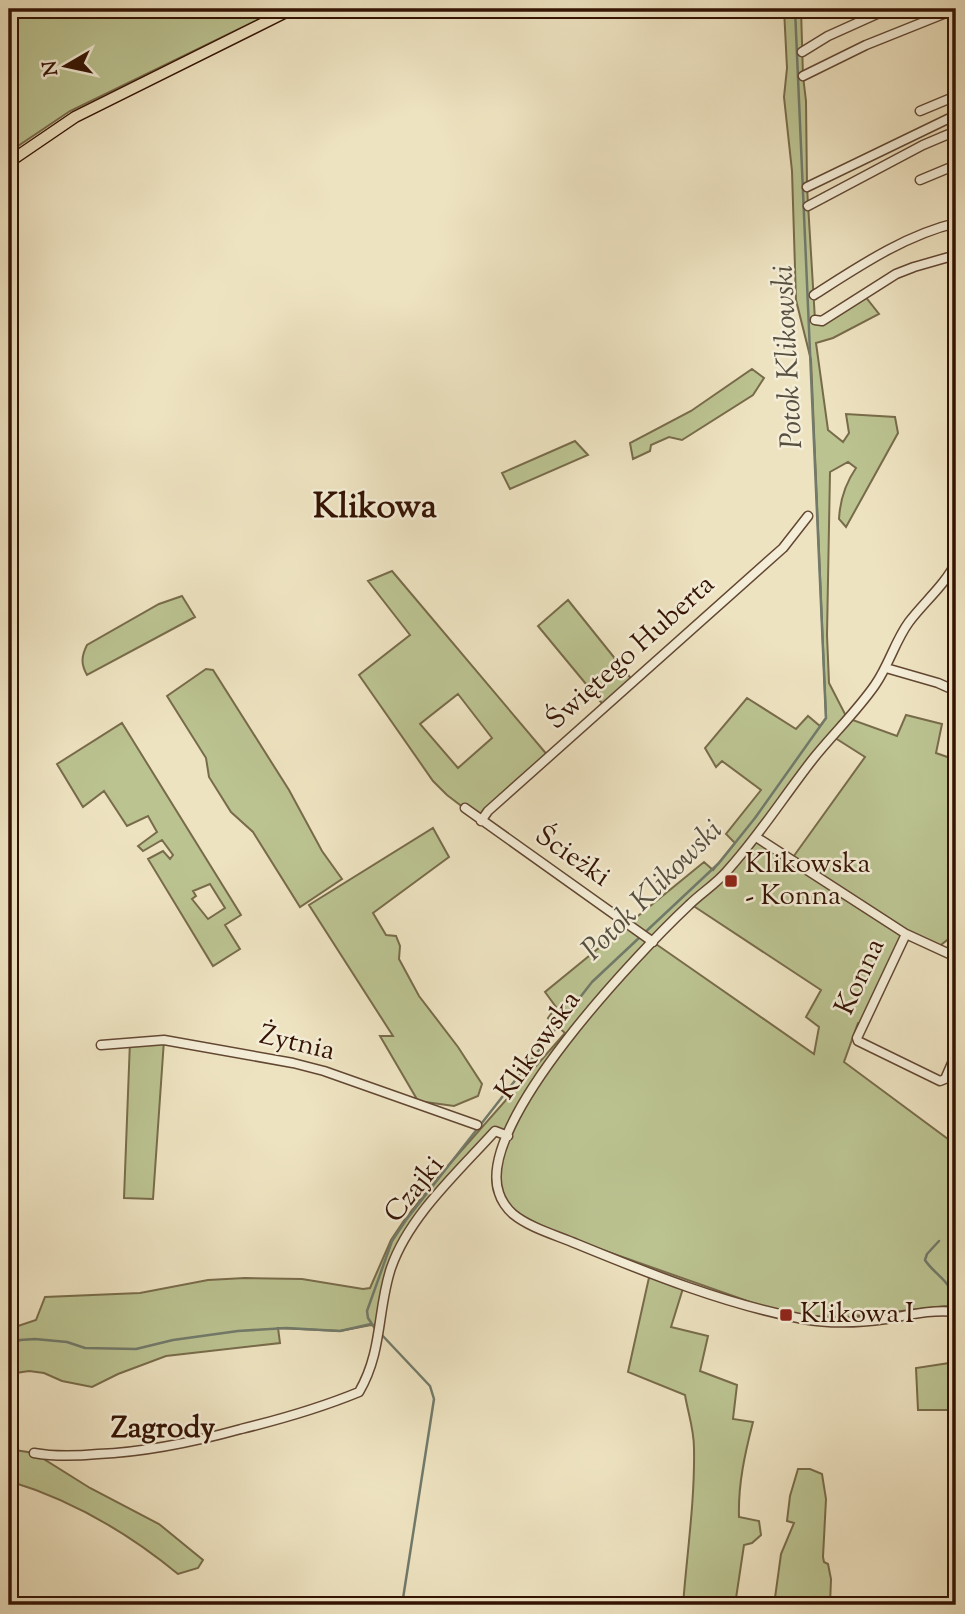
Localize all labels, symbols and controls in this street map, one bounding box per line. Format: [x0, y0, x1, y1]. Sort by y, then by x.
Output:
north arrow [32, 32, 102, 102]
text: N [37, 59, 66, 78]
water label: Potok Klikowski [763, 264, 815, 450]
district label: Klikowa [313, 483, 437, 534]
street label: Świętego Huberta [538, 566, 724, 740]
water label: Potok Klikowski [573, 811, 733, 971]
street label: Ścieżki [526, 817, 618, 897]
place label: Klikowska - Konna [745, 845, 870, 917]
marker: Klikowska - Konna [723, 873, 739, 889]
street label: Konna [826, 932, 896, 1022]
street label: Klikowska [487, 983, 591, 1109]
street label: Żytnia [255, 1016, 339, 1072]
street label: Czajki [375, 1148, 455, 1232]
place label: Klikowa I [800, 1295, 914, 1335]
marker: Klikowa I [778, 1307, 794, 1323]
district label: Zagrody [111, 1408, 215, 1451]

